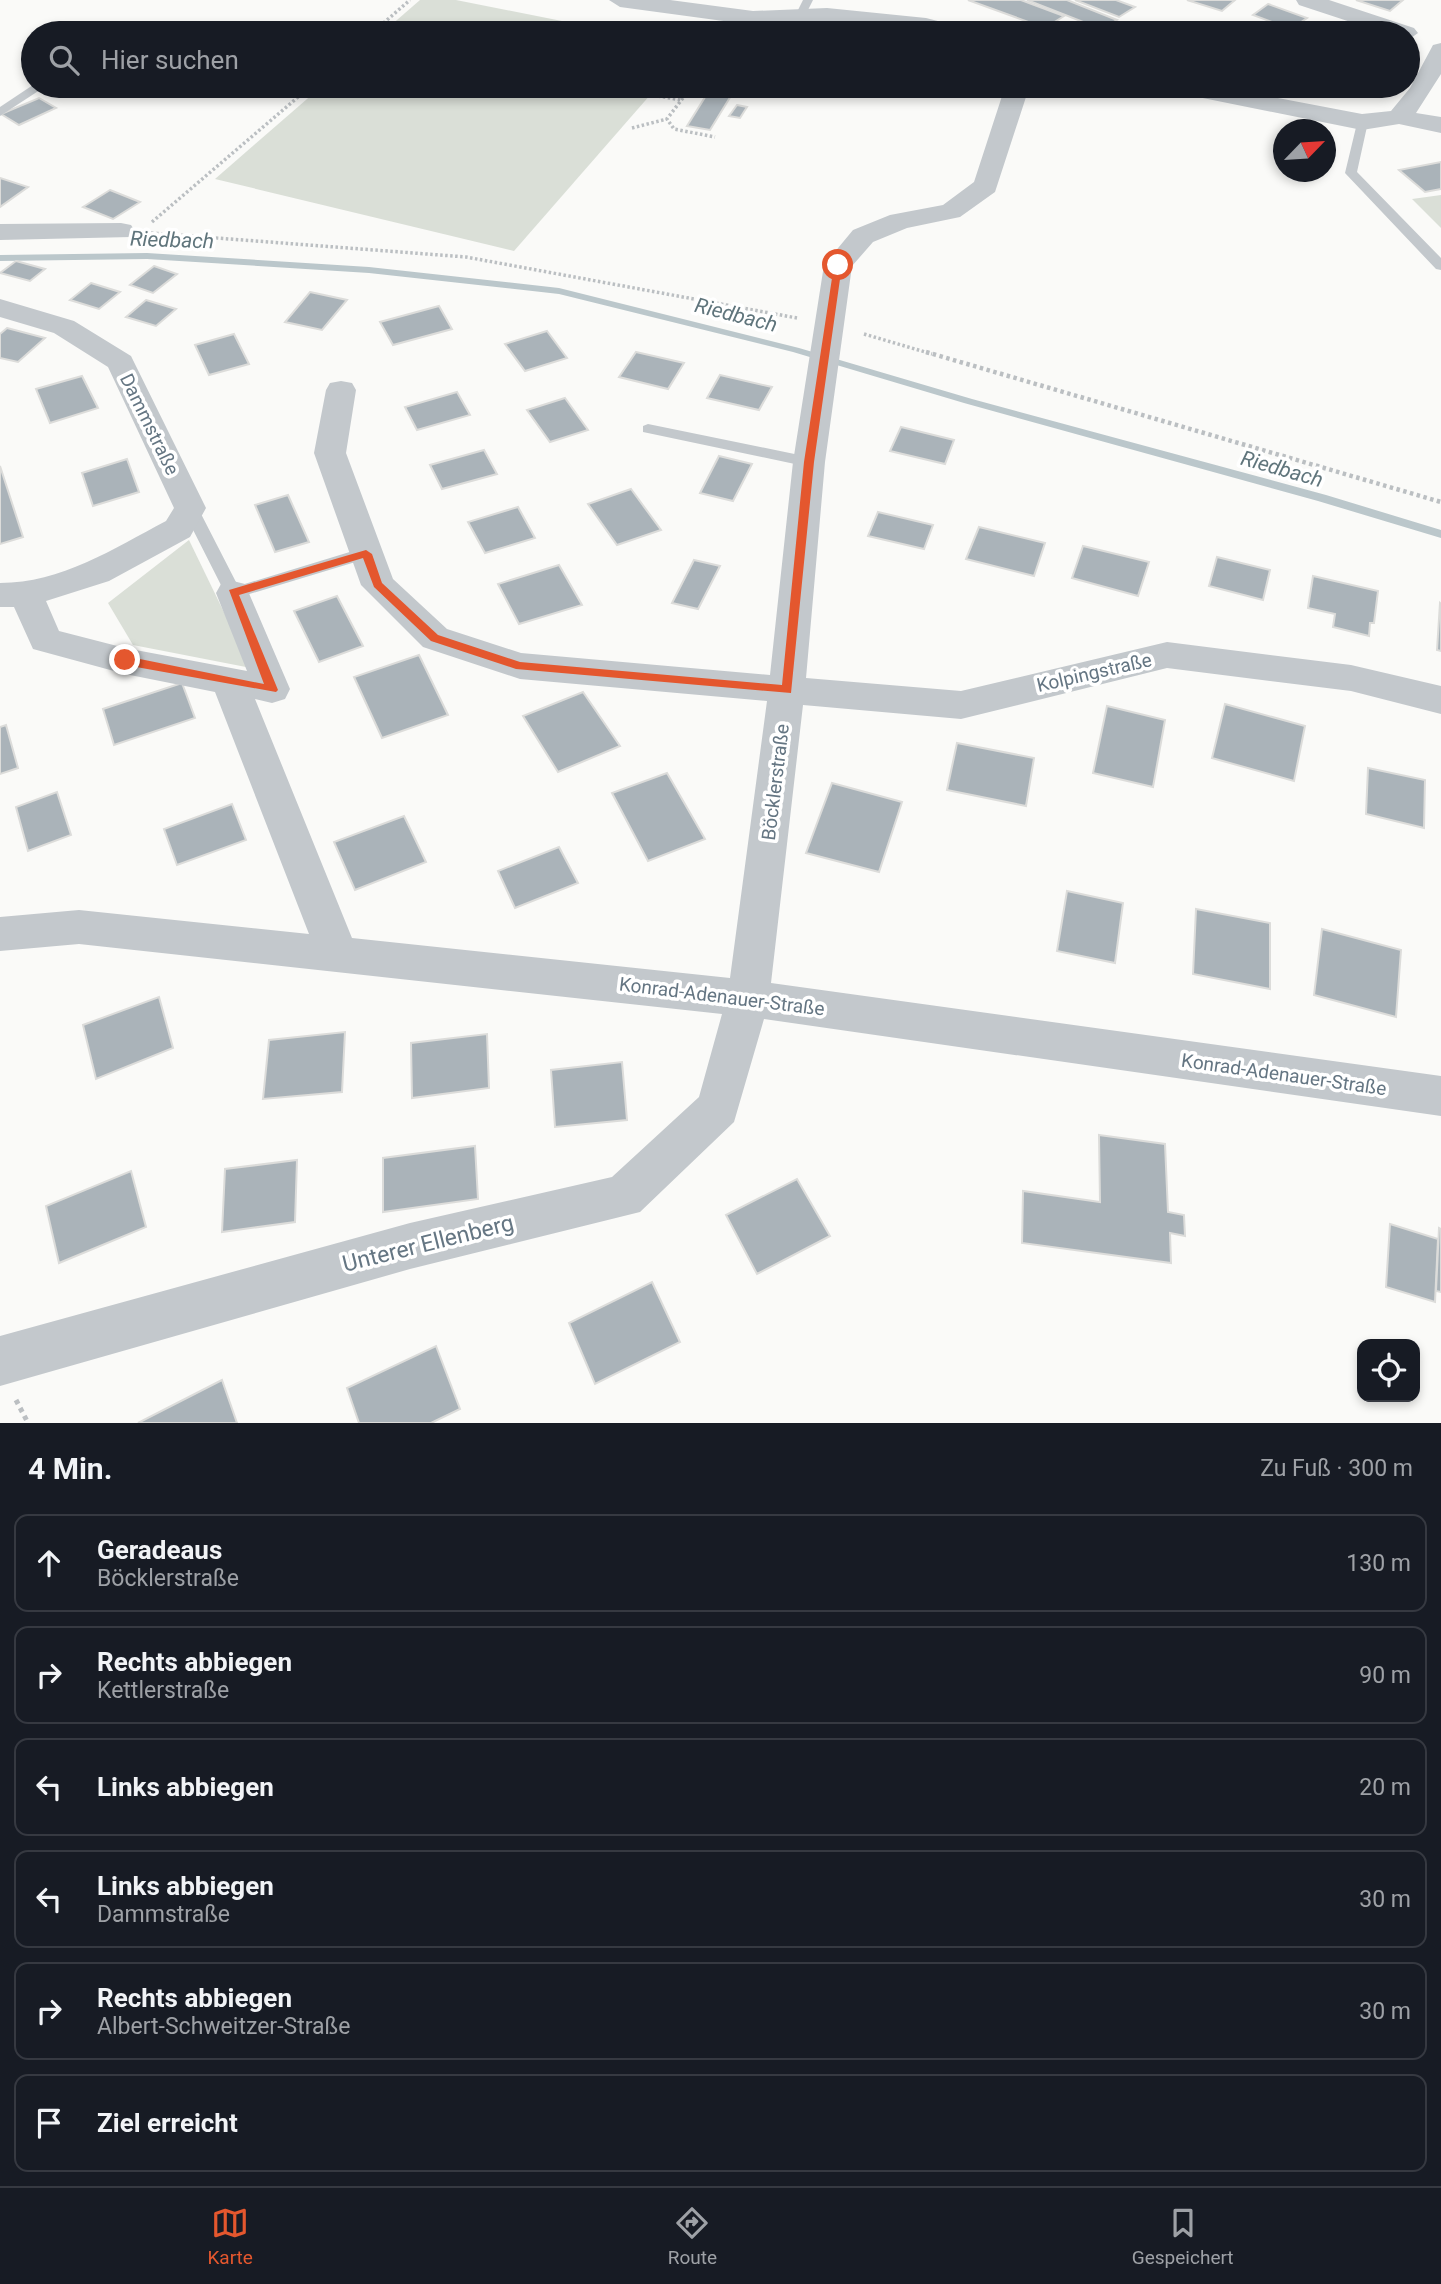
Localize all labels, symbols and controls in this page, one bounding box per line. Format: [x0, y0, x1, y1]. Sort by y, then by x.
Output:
search box [21, 21, 1420, 98]
icon: search [45, 41, 83, 79]
text: Hier suchen [101, 45, 239, 75]
north arrow [1273, 119, 1336, 182]
water label: Riedbach [130, 227, 214, 253]
route start [822, 249, 853, 280]
water label: Riedbach [692, 293, 780, 337]
street label: Dammstraße [115, 370, 184, 479]
water label: Riedbach [1238, 446, 1326, 492]
route end [109, 644, 140, 675]
street label: Kolpingstraße [1034, 648, 1154, 697]
street label: Böcklerstraße [757, 723, 794, 842]
street label: Konrad-Adenauer-Straße [618, 972, 826, 1021]
street label: Konrad-Adenauer-Straße [1180, 1049, 1388, 1100]
street label: Unterer Ellenberg [340, 1209, 516, 1278]
map controls [1357, 1339, 1420, 1402]
button: locate [1357, 1339, 1420, 1402]
text: 4 Min. [28, 1451, 112, 1486]
text: Zu Fuß · 300 m [1260, 1455, 1413, 1482]
text: Geradeaus [97, 1535, 222, 1565]
icon: ahead [30, 1544, 68, 1582]
text: 130 m [1346, 1550, 1411, 1577]
text: Böcklerstraße [97, 1565, 239, 1592]
text: Rechts abbiegen [97, 1647, 292, 1677]
icon: right [30, 1656, 68, 1694]
text: 90 m [1359, 1662, 1411, 1689]
text: Kettlerstraße [97, 1677, 229, 1704]
icon: left [30, 1768, 68, 1806]
text: Links abbiegen [97, 1772, 274, 1802]
text: 20 m [1359, 1774, 1411, 1801]
text: Links abbiegen [97, 1871, 274, 1901]
icon: left [30, 1880, 68, 1918]
text: 30 m [1359, 1886, 1411, 1913]
text: Dammstraße [97, 1901, 230, 1928]
text: Rechts abbiegen [97, 1983, 292, 2013]
icon: right [30, 1992, 68, 2030]
text: 30 m [1359, 1998, 1411, 2025]
text: Albert-Schweitzer-Straße [97, 2013, 350, 2040]
icon: arrive [30, 2104, 68, 2142]
text: Ziel erreicht [97, 2108, 238, 2138]
tab: Karte [207, 2204, 253, 2269]
tab: Route [668, 2204, 717, 2269]
tab: Gespeichert [1132, 2204, 1234, 2269]

